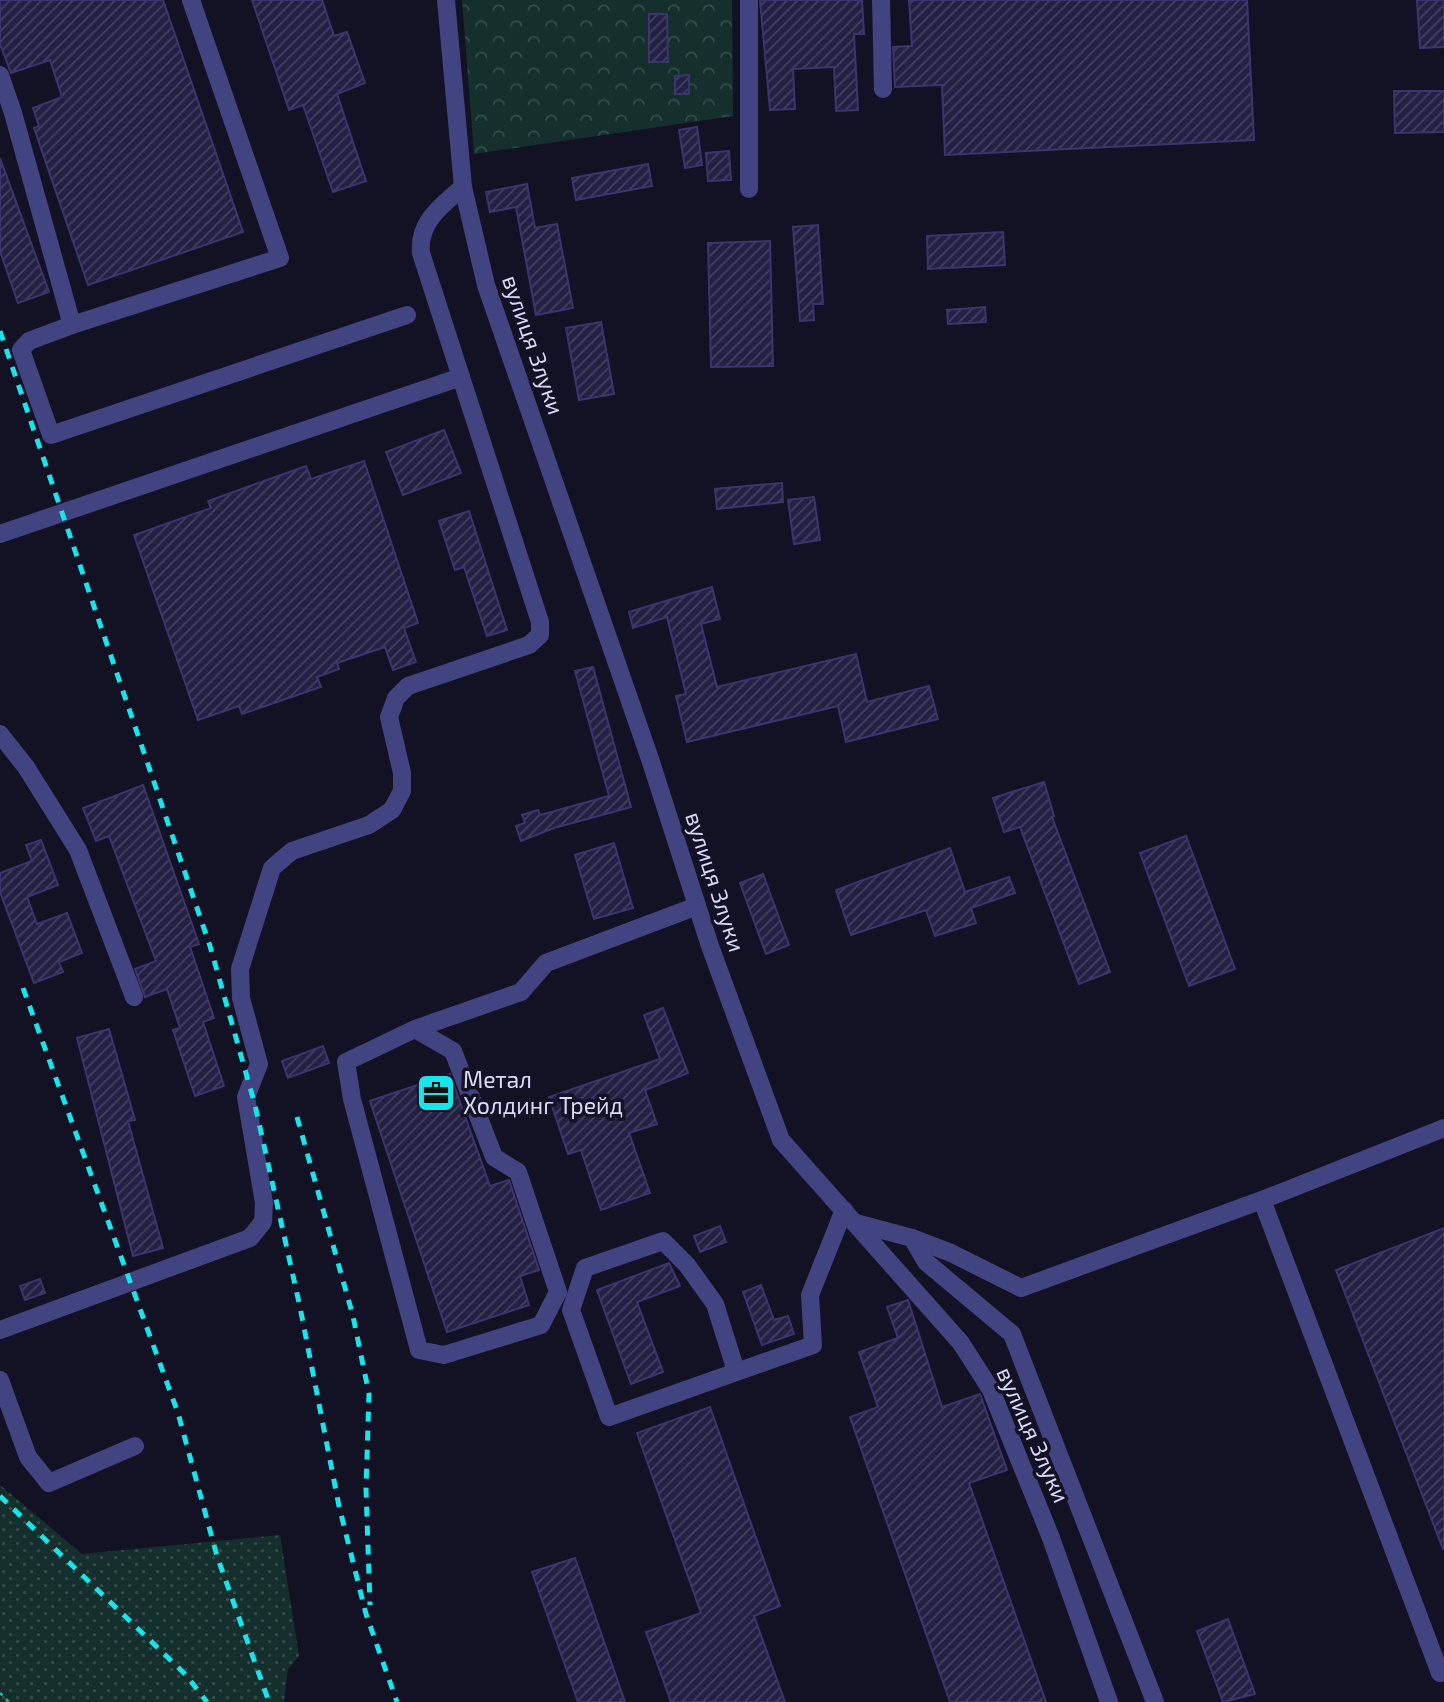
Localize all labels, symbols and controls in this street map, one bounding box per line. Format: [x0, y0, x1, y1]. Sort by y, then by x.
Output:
street label: вулиця Злуки [496, 271, 571, 418]
street label: вулиця Злуки [679, 808, 752, 955]
place label: Метал Холдинг Трейд [463, 1065, 623, 1119]
office icon: Метал Холдинг Трейд [415, 1072, 457, 1114]
street label: вулиця Злуки [991, 1362, 1076, 1507]

